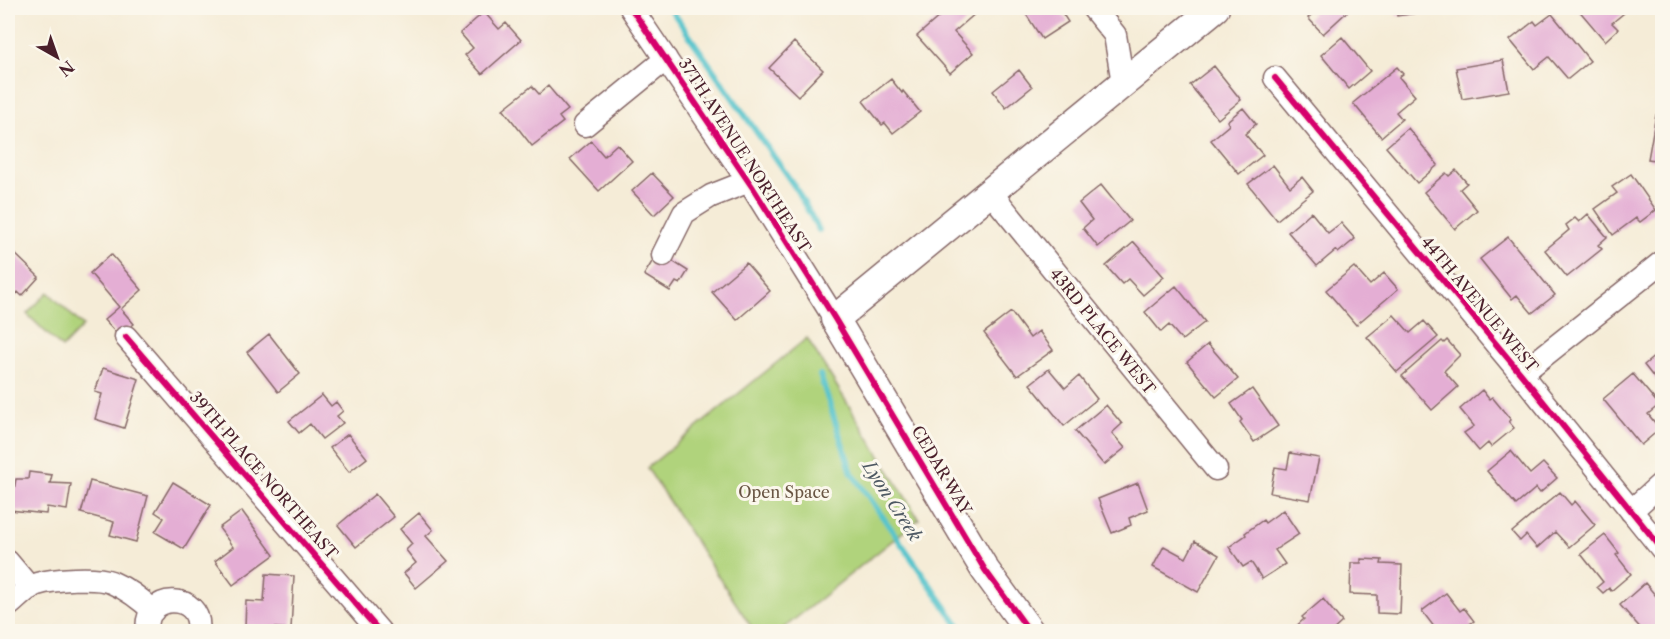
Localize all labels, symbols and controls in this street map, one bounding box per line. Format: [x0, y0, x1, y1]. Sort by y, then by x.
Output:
north arrow [27, 27, 87, 87]
street label: 37TH AVENUE NORTHEAST [675, 54, 815, 256]
text: N [55, 56, 78, 81]
street label: 44TH AVENUE WEST [1417, 232, 1543, 376]
street label: 43RD PLACE WEST [1046, 264, 1160, 398]
street label: 39TH PLACE NORTHEAST [186, 387, 342, 563]
street label: CEDAR WAY [908, 422, 977, 519]
water label: Lyon Creek [857, 455, 927, 546]
park label: Open Space [738, 482, 830, 502]

